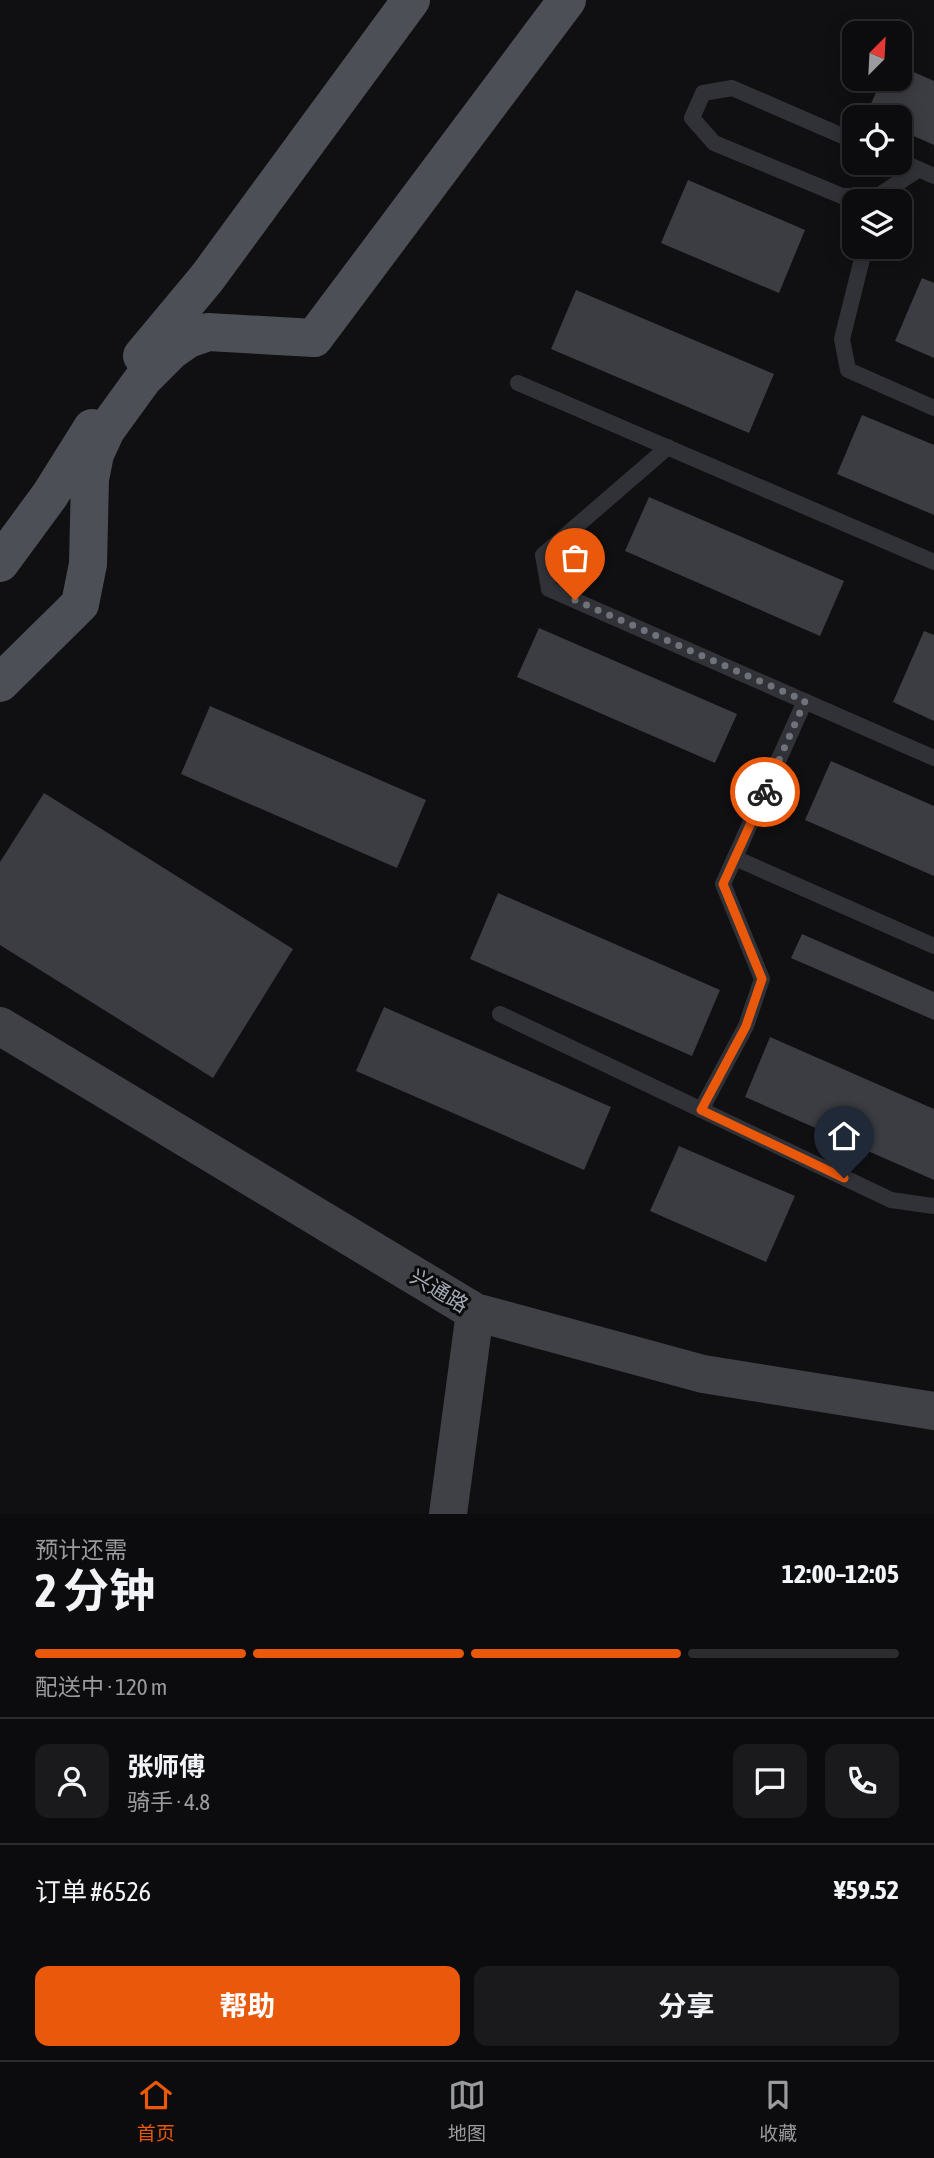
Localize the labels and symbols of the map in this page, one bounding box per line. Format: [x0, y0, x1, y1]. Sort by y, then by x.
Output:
north arrow [842, 21, 912, 91]
pin [545, 528, 605, 600]
courier [730, 757, 800, 827]
pin [814, 1106, 874, 1178]
street label: 兴通路 [406, 1264, 473, 1317]

